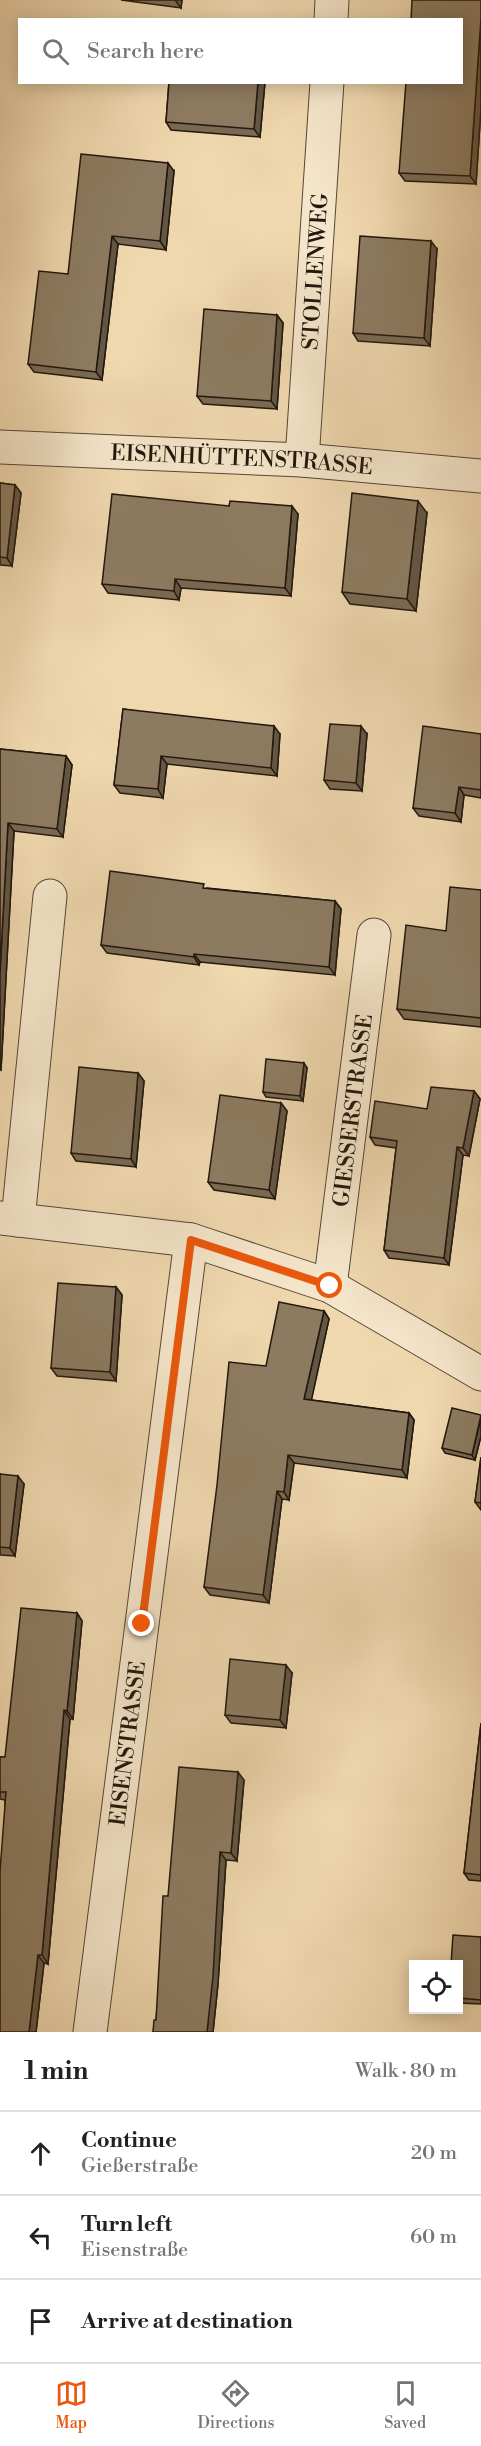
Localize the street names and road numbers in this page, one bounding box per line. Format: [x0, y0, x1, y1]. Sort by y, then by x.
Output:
street label: STOLLENWEG [297, 192, 335, 351]
street label: EISENHÜTTENSTRASSE [110, 440, 374, 481]
street label: GIESSERSTRASSE [328, 1012, 379, 1209]
street label: EISENSTRASSE [104, 1659, 152, 1828]

